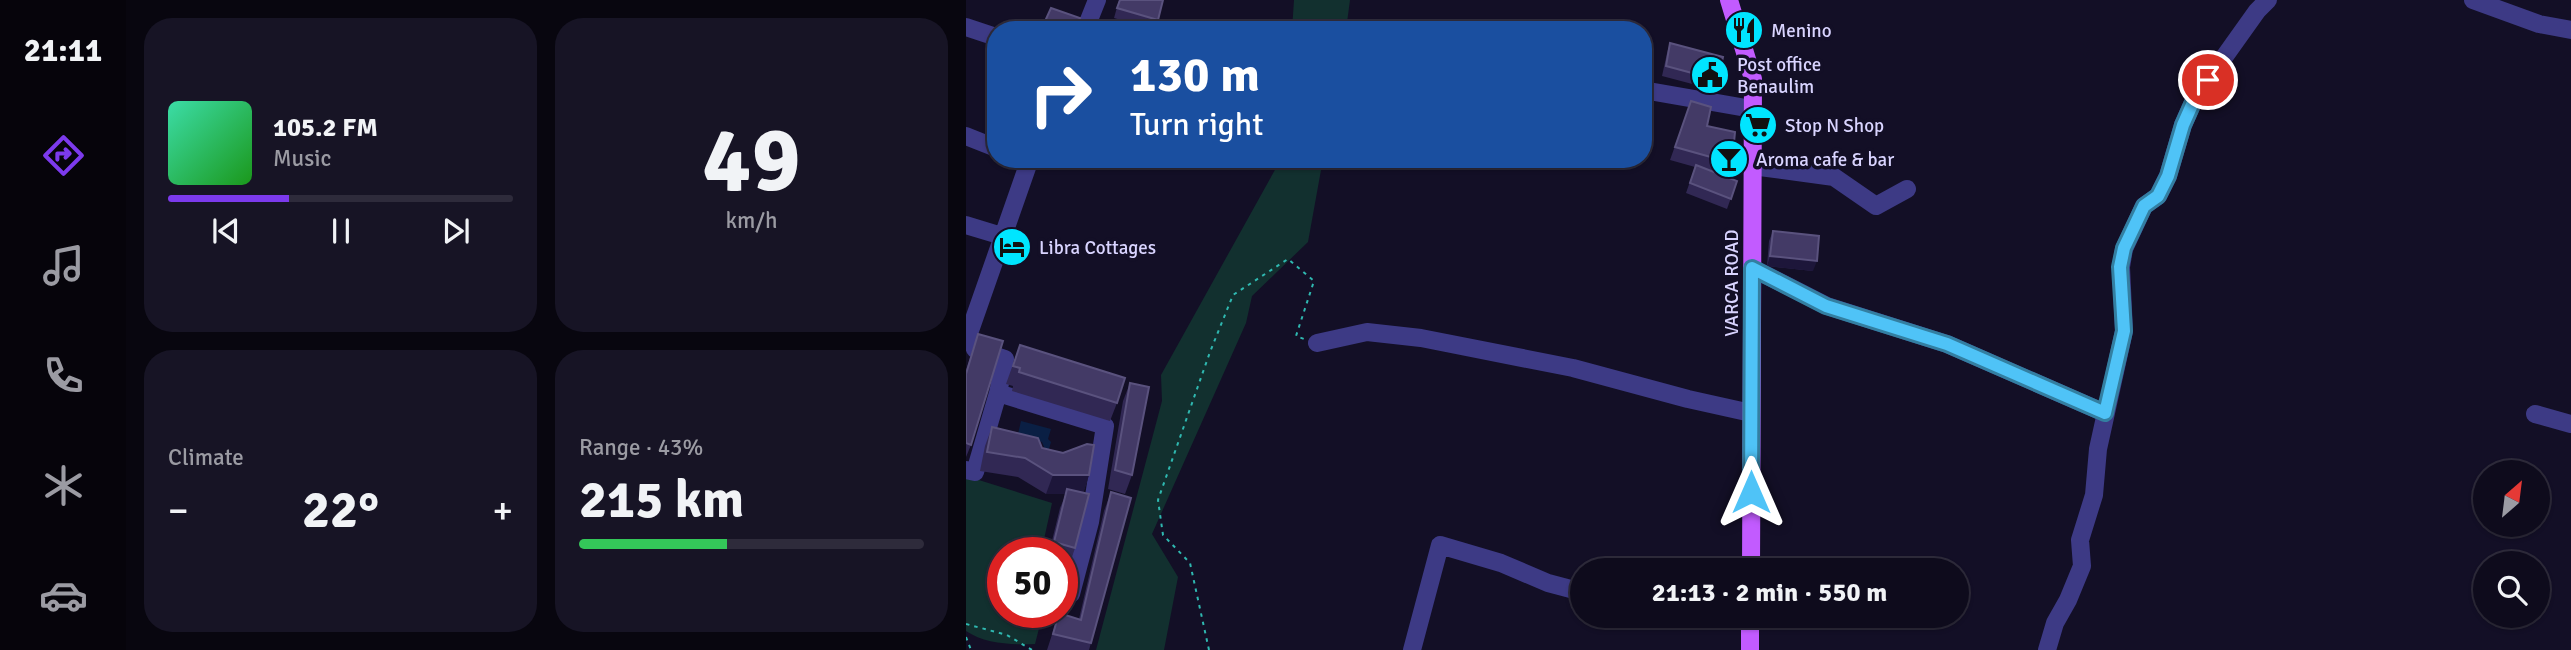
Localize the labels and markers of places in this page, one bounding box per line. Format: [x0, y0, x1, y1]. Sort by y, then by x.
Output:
restaurant icon: Menino [1723, 9, 1765, 51]
place label: Menino [1771, 19, 1832, 43]
pin [2178, 50, 2238, 110]
place label: Post office Benaulim [1737, 53, 1821, 99]
public building icon: Post office Benaulim [1689, 54, 1731, 96]
supermarket icon: Stop N Shop [1737, 104, 1779, 146]
place label: Stop N Shop [1785, 114, 1884, 138]
bar icon: Aroma cafe & bar [1708, 138, 1750, 180]
place label: Aroma cafe & bar [1756, 148, 1894, 172]
hotel icon: Libra Cottages [991, 226, 1033, 268]
place label: Libra Cottages [1039, 236, 1156, 260]

